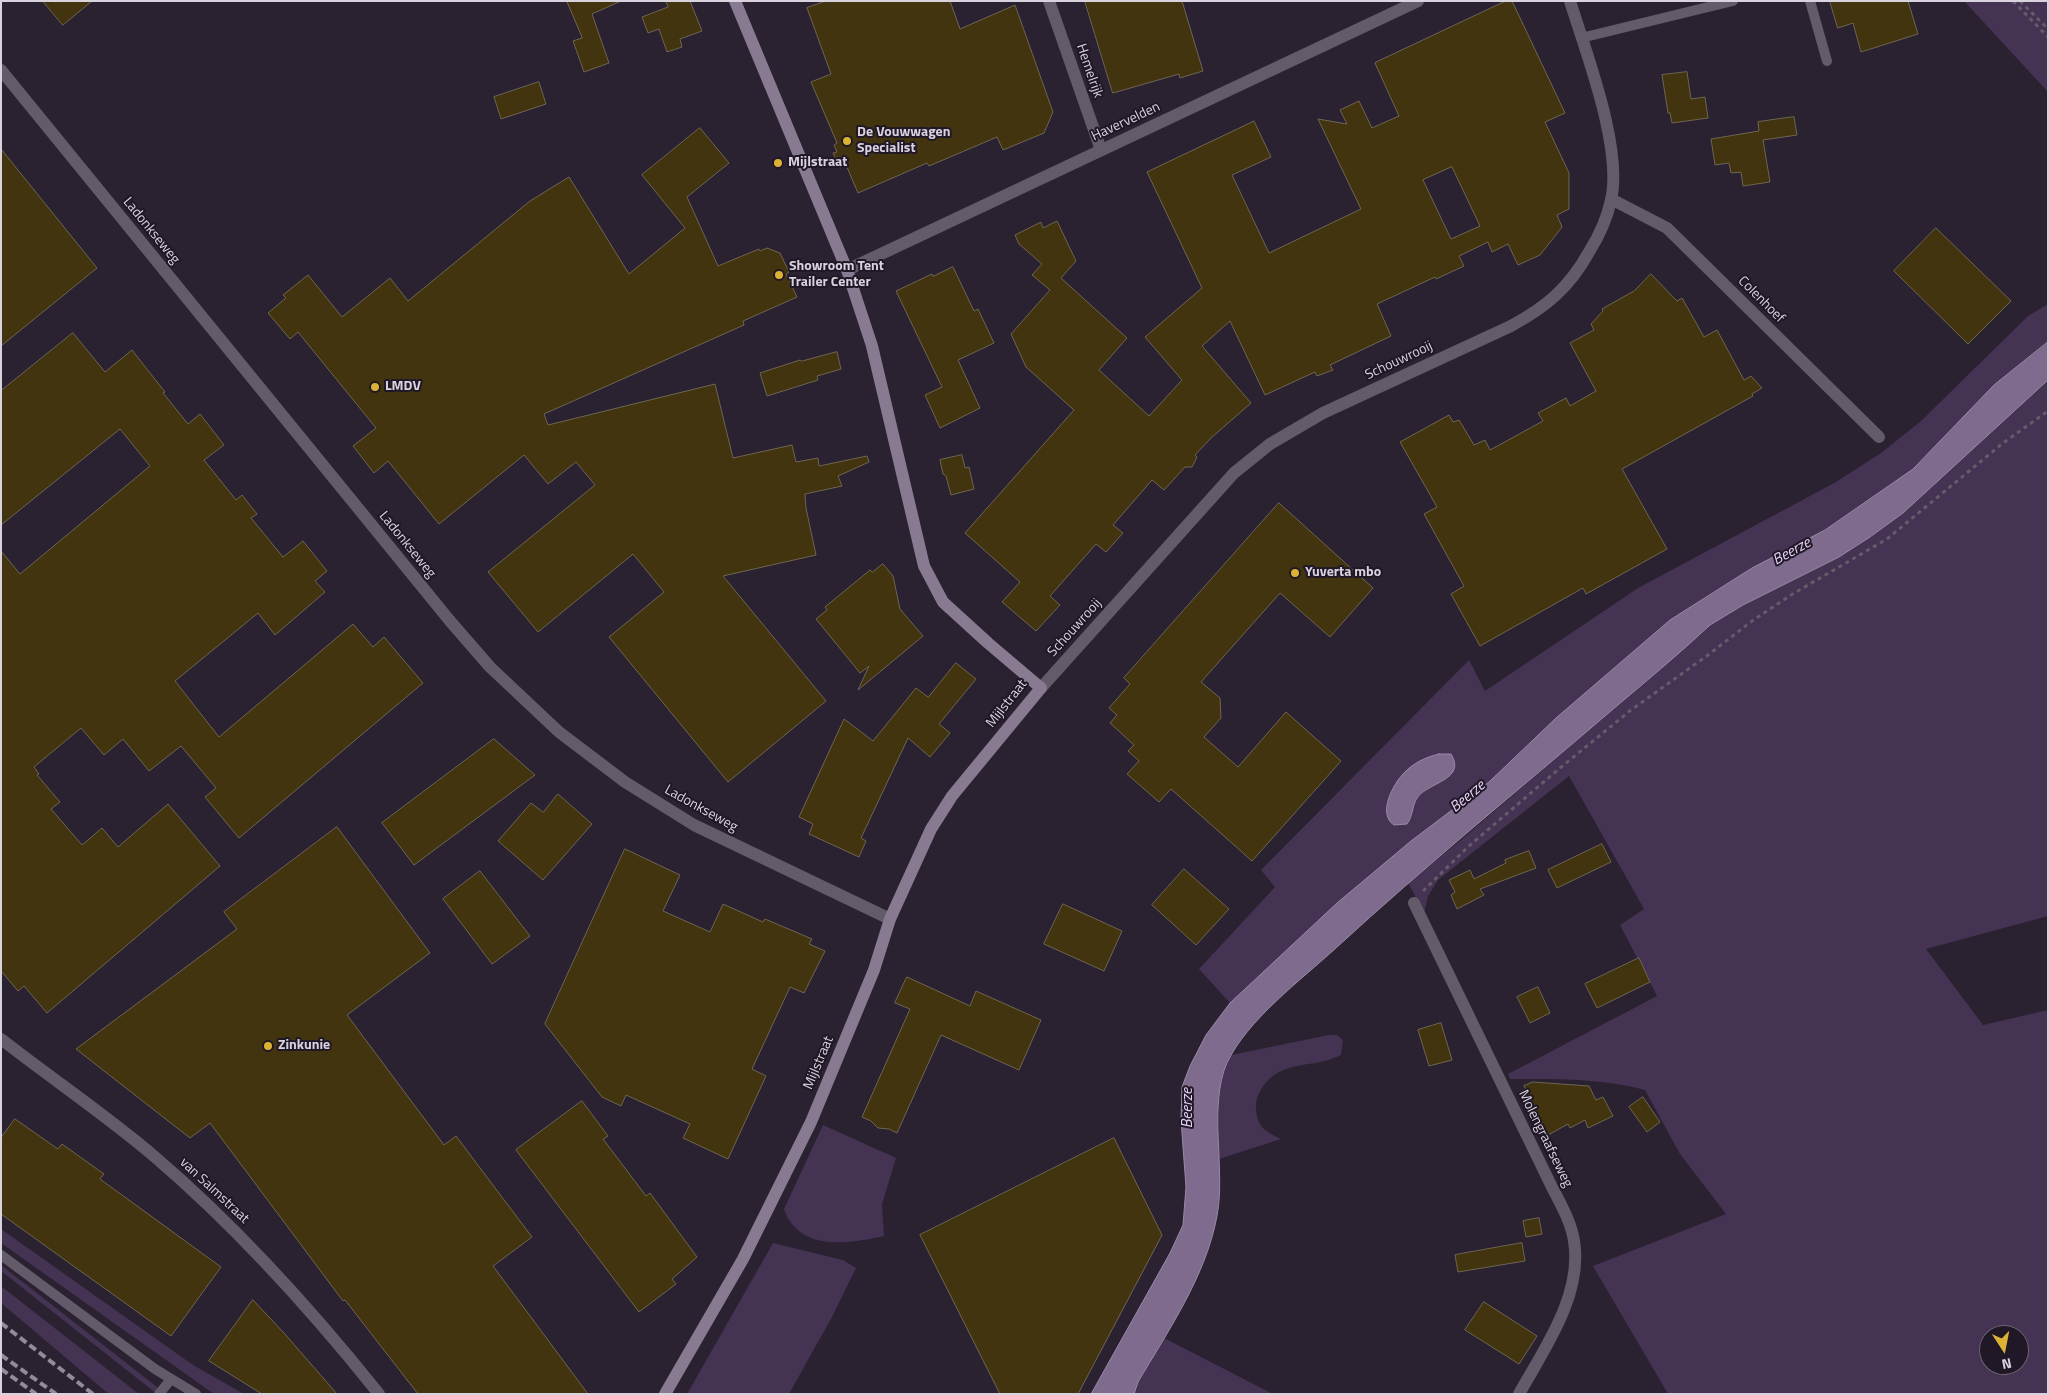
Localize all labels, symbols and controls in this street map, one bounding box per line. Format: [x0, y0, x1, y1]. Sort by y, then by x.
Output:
street label: Hemelrijk [1072, 42, 1106, 100]
street label: Havervelden [1089, 99, 1163, 145]
place label: De Vouwwagen Specialist [857, 125, 951, 158]
marker: De Vouwwagen Specialist [841, 135, 853, 147]
place label: Mijlstraat [788, 155, 847, 171]
marker: Mijlstraat [772, 157, 784, 169]
street label: Ladonkseweg [119, 194, 183, 268]
place label: Showroom Tent Trailer Center [789, 259, 884, 292]
marker: Showroom Tent Trailer Center [773, 269, 785, 281]
street label: Colenhoef [1734, 273, 1788, 327]
street label: Schouwrooij [1363, 338, 1435, 384]
place label: LMDV [385, 379, 421, 395]
marker: LMDV [369, 381, 381, 393]
street label: Ladonkseweg [375, 508, 439, 582]
water label: Beerze [1770, 534, 1814, 570]
place label: Yuverta mbo [1305, 565, 1381, 581]
marker: Yuverta mbo [1289, 567, 1301, 579]
street label: Schouwrooij [1045, 596, 1105, 660]
street label: Mijlstraat [983, 677, 1031, 731]
water label: Beerze [1447, 777, 1489, 817]
street label: Ladonkseweg [661, 782, 741, 836]
street label: Mijlstraat [800, 1034, 838, 1092]
place label: Zinkunie [278, 1038, 330, 1054]
marker: Zinkunie [262, 1040, 274, 1052]
water label: Beerze [1179, 1088, 1197, 1128]
street label: Molengraafseweg [1514, 1088, 1576, 1190]
street label: van Salmstraat [176, 1155, 252, 1227]
north arrow [1979, 1325, 2029, 1375]
text: N [2000, 1353, 2014, 1375]

